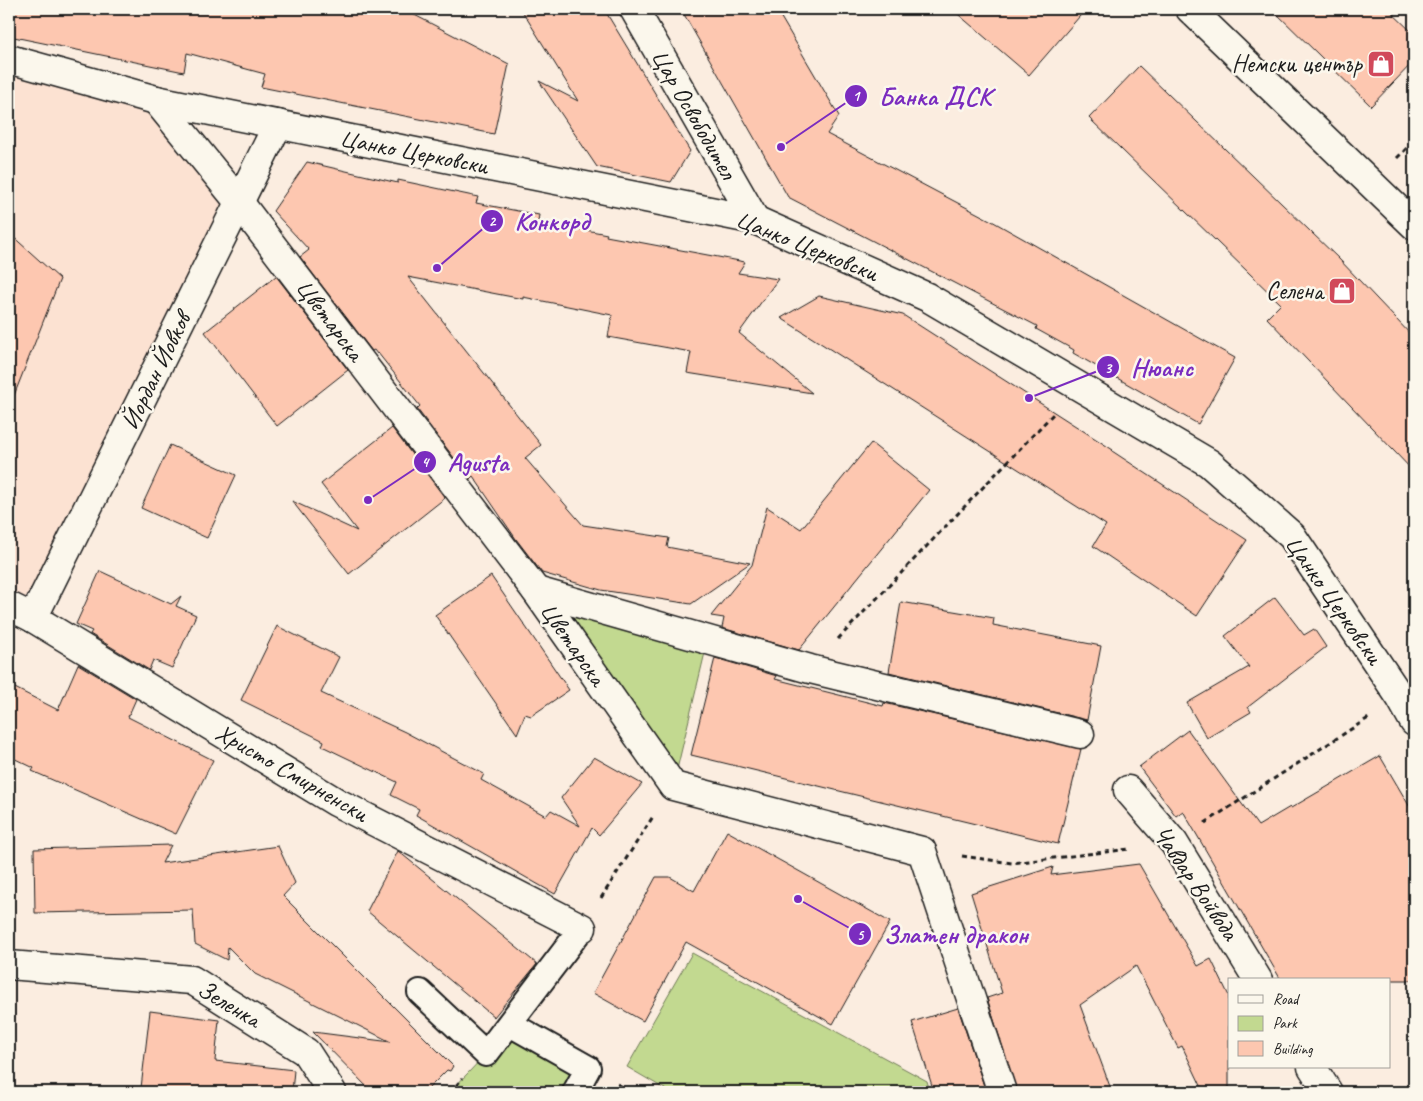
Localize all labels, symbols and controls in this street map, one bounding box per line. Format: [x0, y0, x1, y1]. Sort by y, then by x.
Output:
street label: Цар Освободител [644, 43, 745, 187]
place label: Немски център [1232, 48, 1364, 80]
shop icon: Немски център [1366, 49, 1396, 79]
callout: Банка ДСК [844, 75, 1002, 116]
text: Банка ДСК [879, 80, 997, 113]
text: 1 [853, 87, 862, 106]
street label: Цанко Церковски [337, 122, 493, 182]
callout: Конкорд [479, 200, 599, 241]
street label: Цанко Церковски [731, 203, 884, 290]
text: Конкорд [515, 205, 592, 238]
text: 2 [489, 212, 497, 231]
street label: Цветарска [289, 273, 373, 370]
place label: Селена [1266, 275, 1326, 307]
shop icon: Селена [1327, 276, 1357, 306]
street label: Йордан Йовков [114, 302, 200, 435]
callout: Нюанс [1096, 347, 1203, 388]
text: Нюанс [1131, 351, 1194, 384]
text: 3 [1105, 359, 1113, 378]
callout: Agusta [413, 441, 518, 482]
text: Agusta [448, 446, 511, 479]
text: 4 [422, 453, 431, 472]
street label: Цанко Церковски [1278, 529, 1391, 672]
street label: Цветарска [533, 596, 615, 694]
street label: Христо Смирненски [210, 716, 376, 830]
street label: Чавдар Войвода [1146, 820, 1247, 948]
callout: Златен дракон [848, 914, 1039, 955]
text: Златен дракон [884, 918, 1030, 951]
text: 5 [857, 926, 865, 945]
street label: Зеленка [192, 973, 269, 1037]
legend [1228, 978, 1390, 1068]
text: Road [1273, 990, 1300, 1009]
text: Park [1273, 1014, 1298, 1033]
text: Building [1273, 1040, 1313, 1059]

